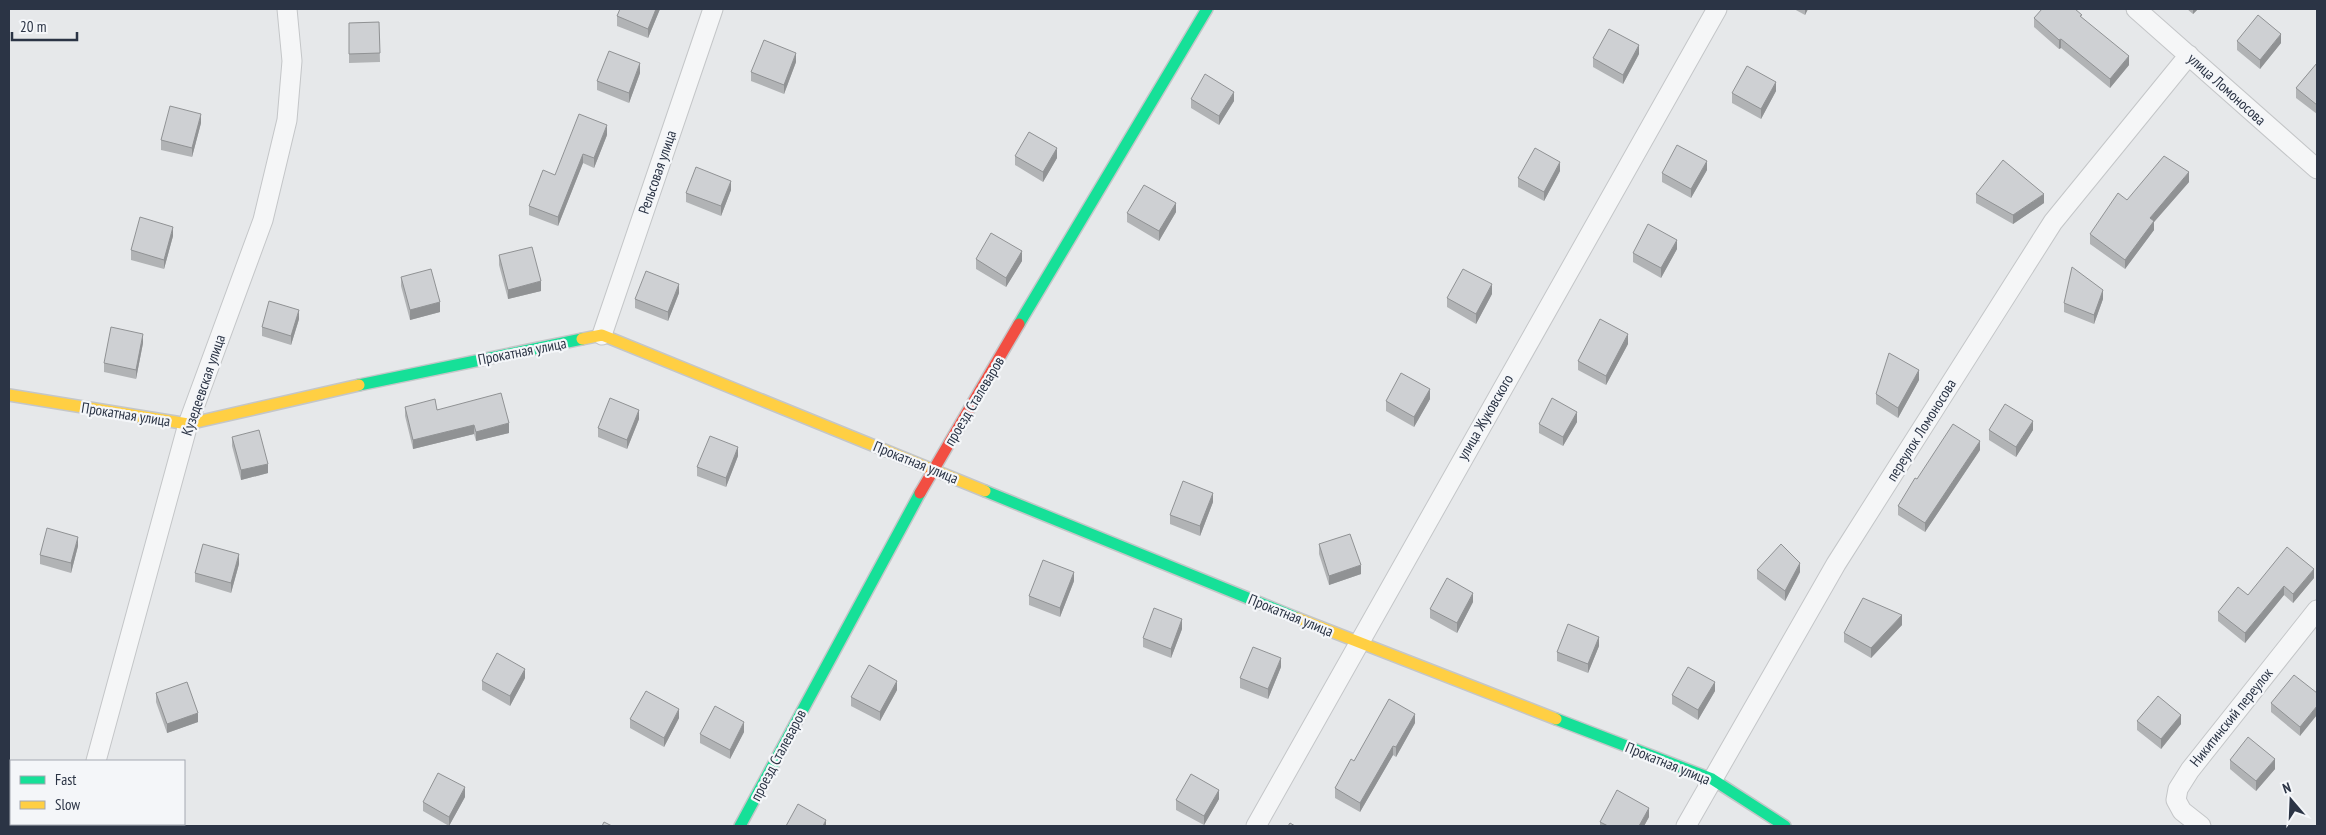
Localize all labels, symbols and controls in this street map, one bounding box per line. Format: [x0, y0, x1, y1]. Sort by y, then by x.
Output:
scale bar [12, 10, 78, 42]
text: 20 m [20, 17, 46, 36]
street label: улица Ломоносова [2184, 49, 2270, 129]
street label: Рельсовая улица [634, 128, 680, 216]
street label: Кузедеевская улица [177, 332, 229, 438]
street label: Прокатная улица [476, 333, 568, 369]
street label: проезд Сталеваров [940, 353, 1008, 449]
street label: улица Жуковского [1453, 371, 1517, 463]
street label: переулок Ломоносова [1882, 375, 1960, 485]
street label: Прокатная улица [80, 398, 172, 430]
street label: Прокатная улица [871, 436, 961, 488]
street label: Прокатная улица [1246, 589, 1336, 641]
street label: Никитинский переулок [2185, 664, 2277, 770]
street label: проезд Сталеваров [746, 706, 810, 804]
street label: Прокатная улица [1623, 737, 1713, 789]
legend [10, 760, 185, 825]
text: Fast [55, 770, 76, 789]
north arrow [2266, 775, 2316, 825]
text: N [2280, 778, 2293, 797]
text: Slow [55, 795, 80, 814]

